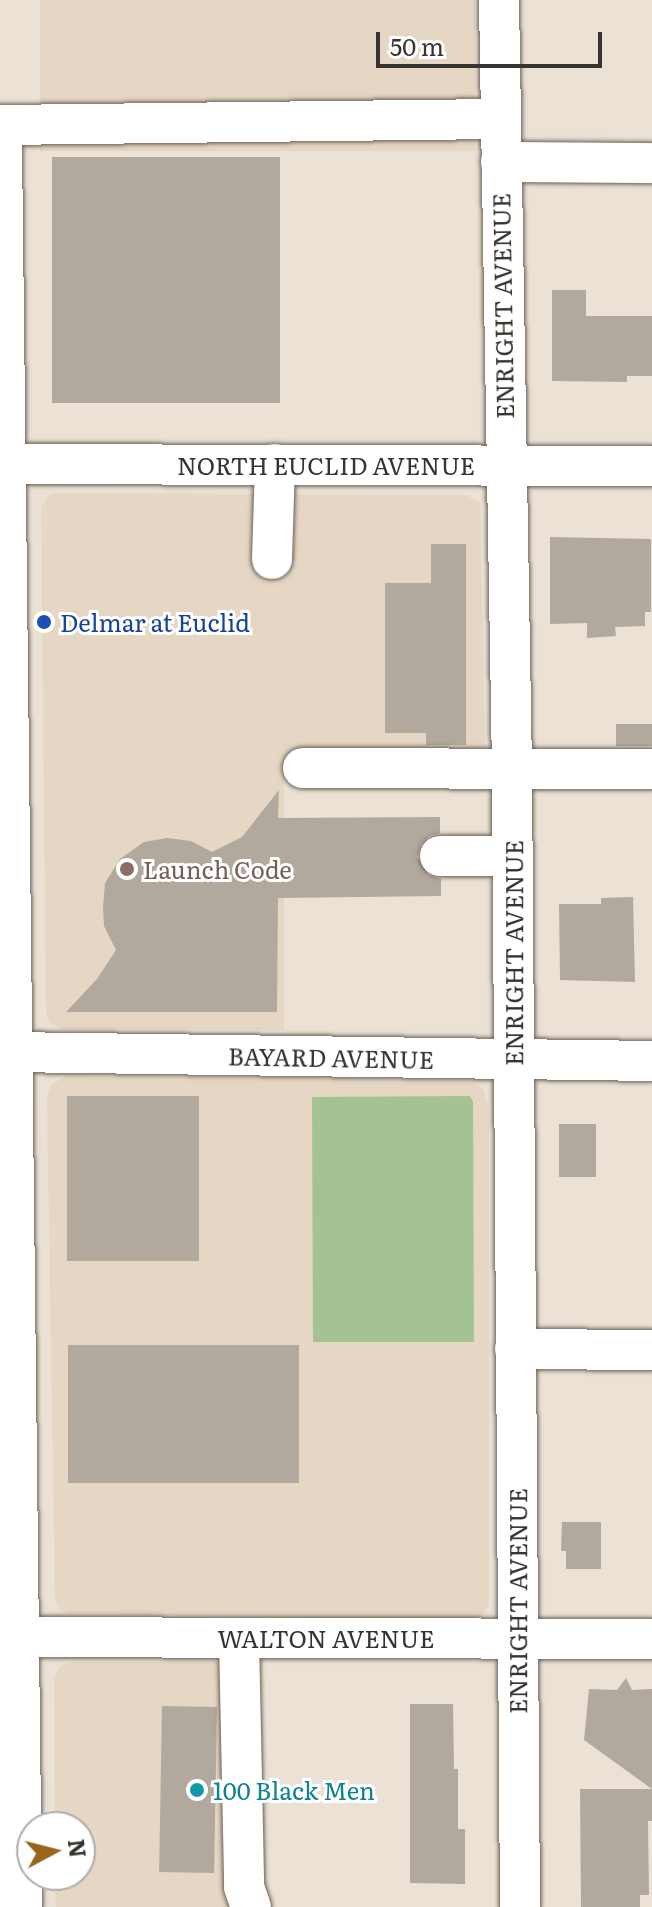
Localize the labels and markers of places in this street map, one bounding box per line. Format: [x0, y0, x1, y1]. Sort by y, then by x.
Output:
place label: Delmar at Euclid [60, 608, 250, 636]
marker: Delmar at Euclid [35, 613, 53, 631]
place label: Launch Code [143, 855, 292, 883]
marker: Launch Code [118, 860, 136, 878]
place label: 100 Black Men [213, 1776, 375, 1804]
marker: 100 Black Men [188, 1781, 206, 1799]

